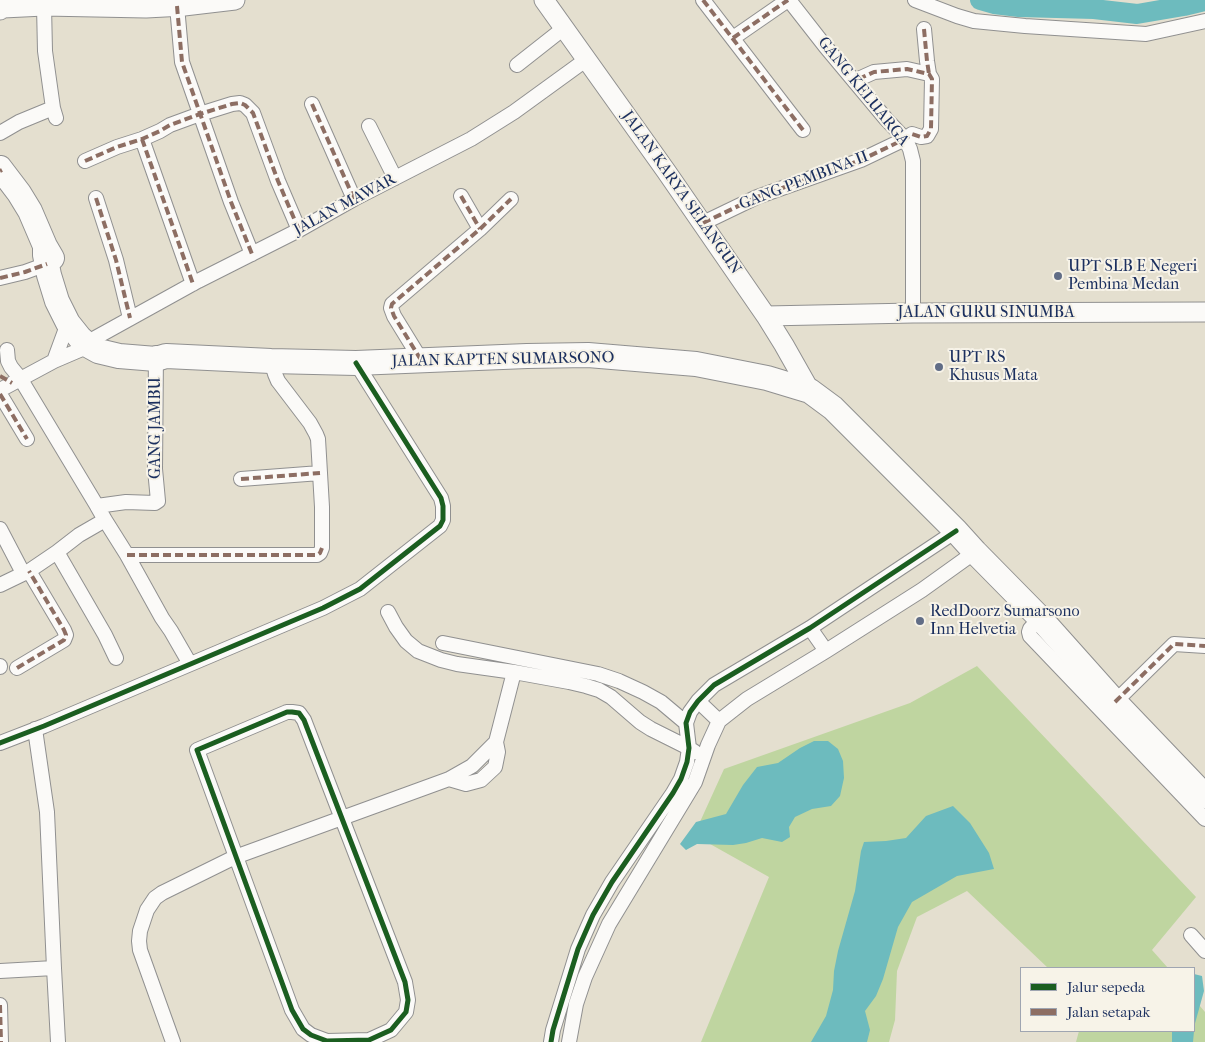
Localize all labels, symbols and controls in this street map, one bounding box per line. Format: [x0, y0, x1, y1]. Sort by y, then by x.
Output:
street label: GANG KELUARGA [813, 34, 913, 150]
street label: JALAN KARYA SELANGUN [617, 108, 745, 278]
street label: GANG PEMBINA II [737, 147, 871, 215]
street label: JALAN MAWAR [291, 170, 399, 240]
place label: UPT SLB E Negeri Pembina Medan [1068, 257, 1197, 295]
marker: UPT SLB E Negeri Pembina Medan [1052, 270, 1064, 282]
street label: JALAN GURU SINUMBA [897, 303, 1075, 323]
street label: JALAN KAPTEN SUMARSONO [391, 348, 615, 372]
place label: UPT RS Khusus Mata [949, 348, 1038, 386]
marker: UPT RS Khusus Mata [933, 361, 945, 373]
street label: GANG JAMBU [146, 377, 166, 479]
place label: RedDoorz Sumarsono Inn Helvetia [930, 602, 1080, 640]
marker: RedDoorz Sumarsono Inn Helvetia [914, 615, 926, 627]
legend [1020, 967, 1195, 1032]
text: Jalur sepeda [1067, 978, 1145, 996]
text: Jalan setapak [1067, 1003, 1150, 1021]

